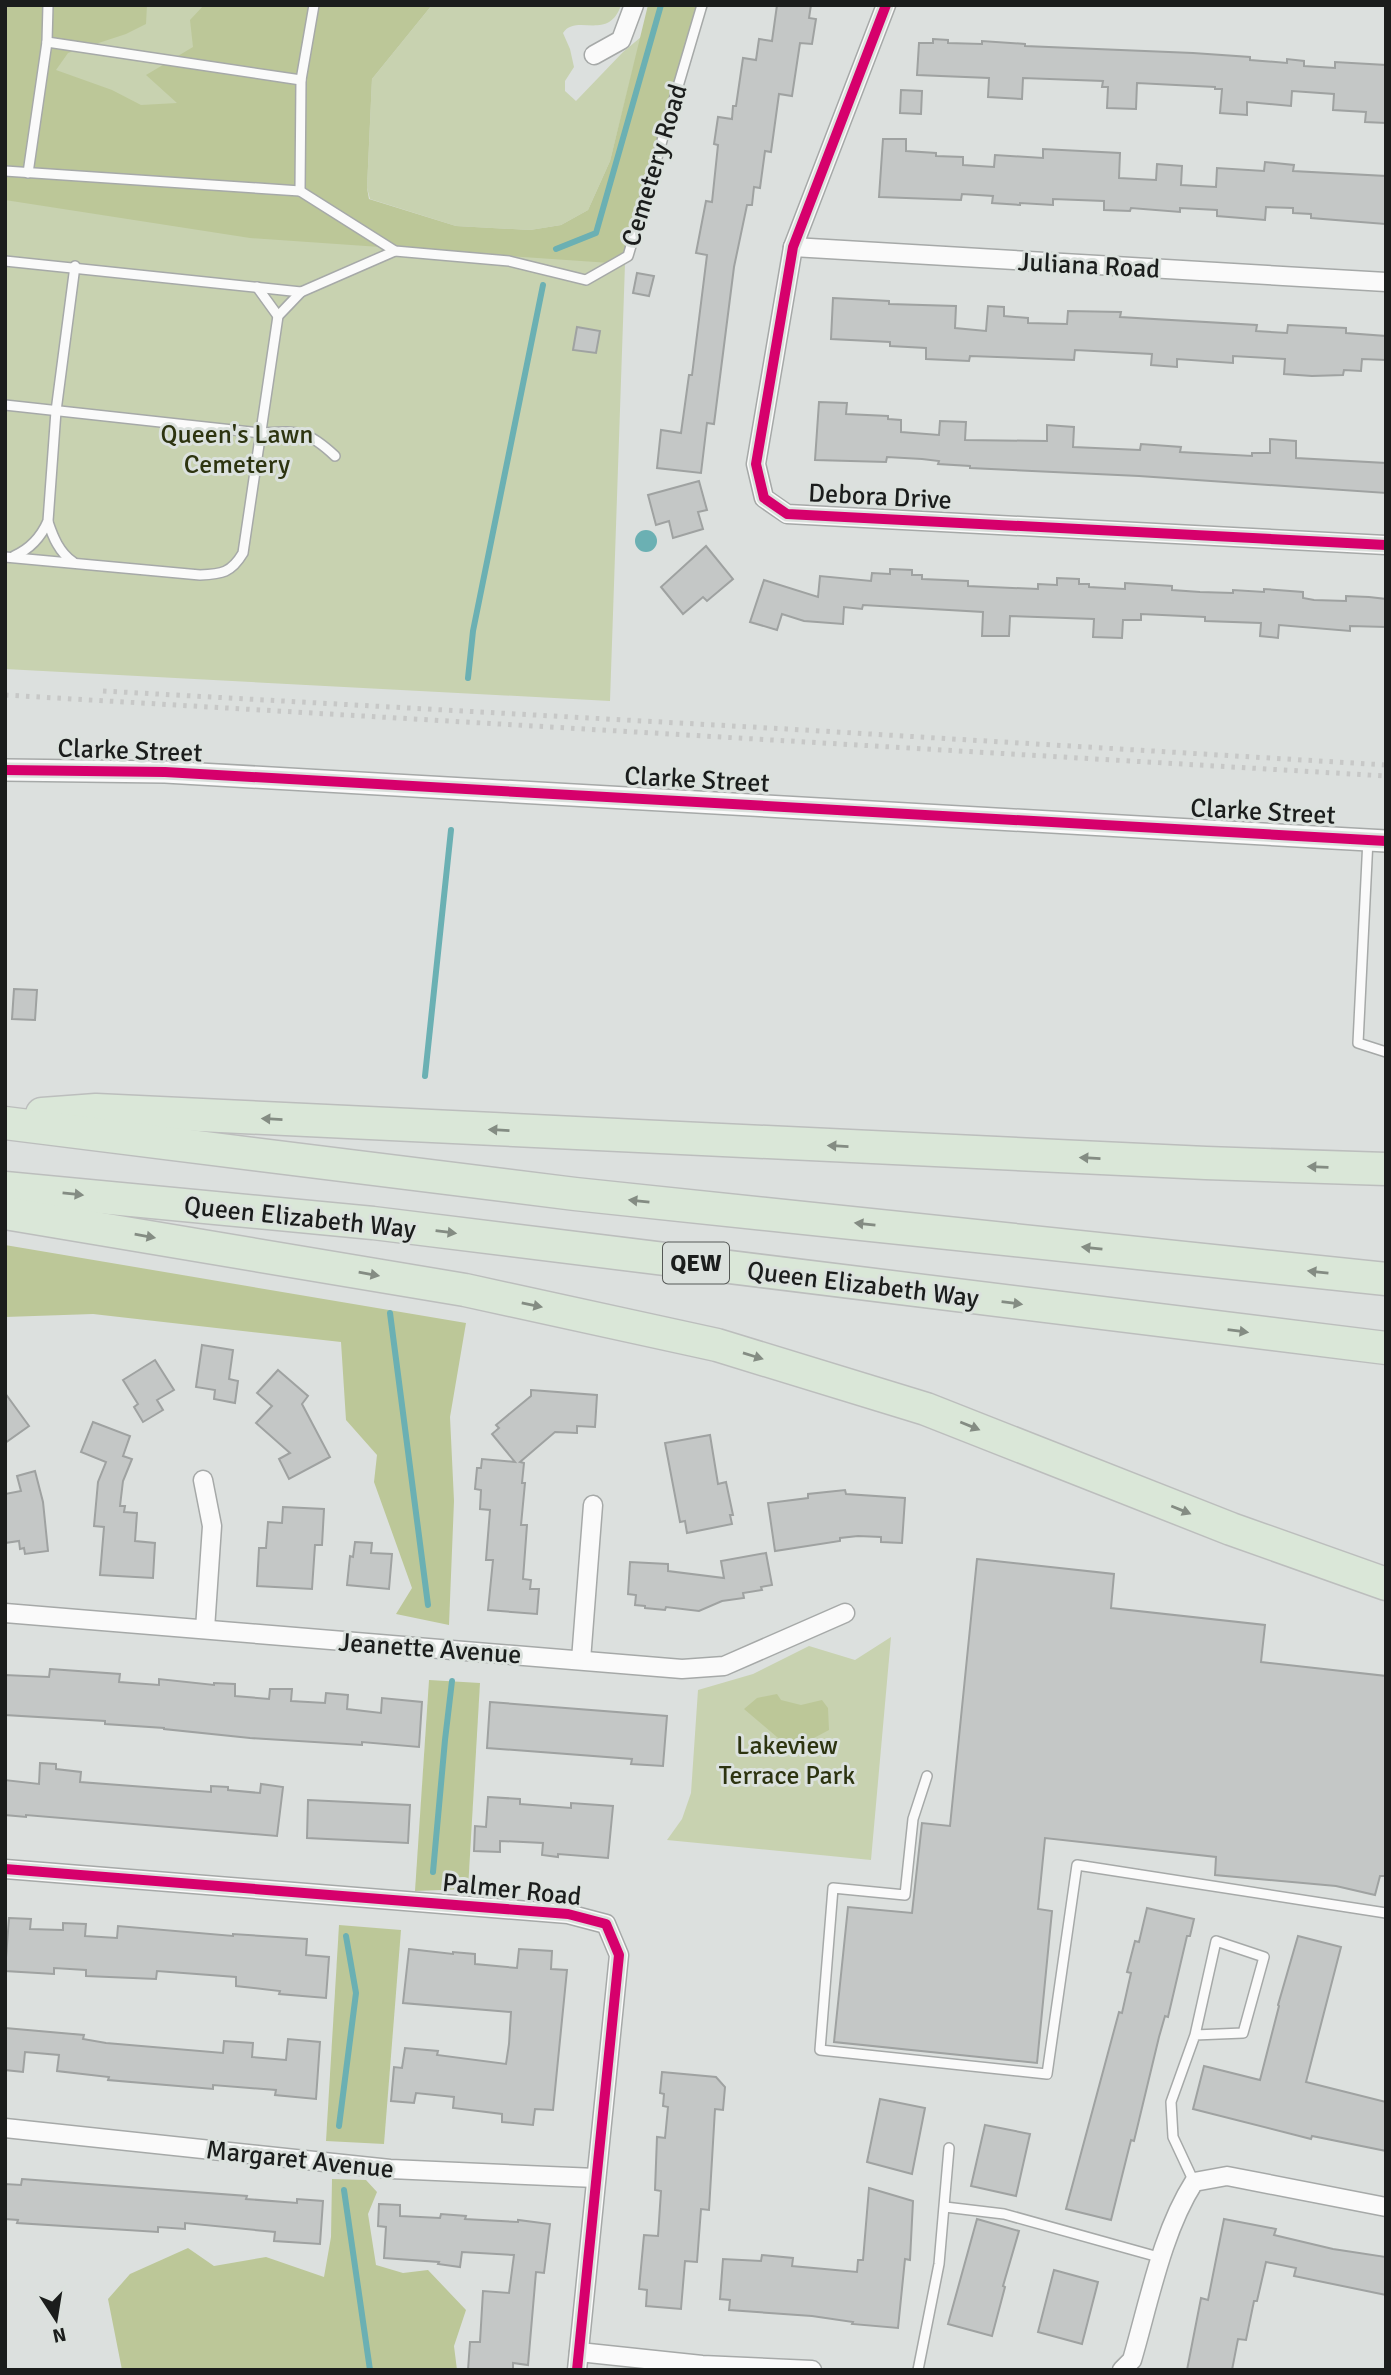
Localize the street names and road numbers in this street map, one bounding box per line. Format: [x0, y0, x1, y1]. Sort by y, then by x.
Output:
street label: Cemetery Road [615, 80, 695, 250]
street label: Juliana Road [1017, 246, 1161, 286]
street label: Debora Drive [807, 477, 952, 517]
street label: Clarke Street [57, 732, 203, 770]
street label: Clarke Street [624, 760, 770, 800]
street label: Clarke Street [1190, 792, 1336, 832]
street label: Queen Elizabeth Way [182, 1190, 417, 1246]
road number: QEW [663, 1242, 729, 1283]
street label: Queen Elizabeth Way [745, 1255, 980, 1315]
street label: Jeanette Avenue [337, 1627, 522, 1671]
street label: Palmer Road [441, 1867, 583, 1913]
street label: Margaret Avenue [204, 2134, 395, 2186]

